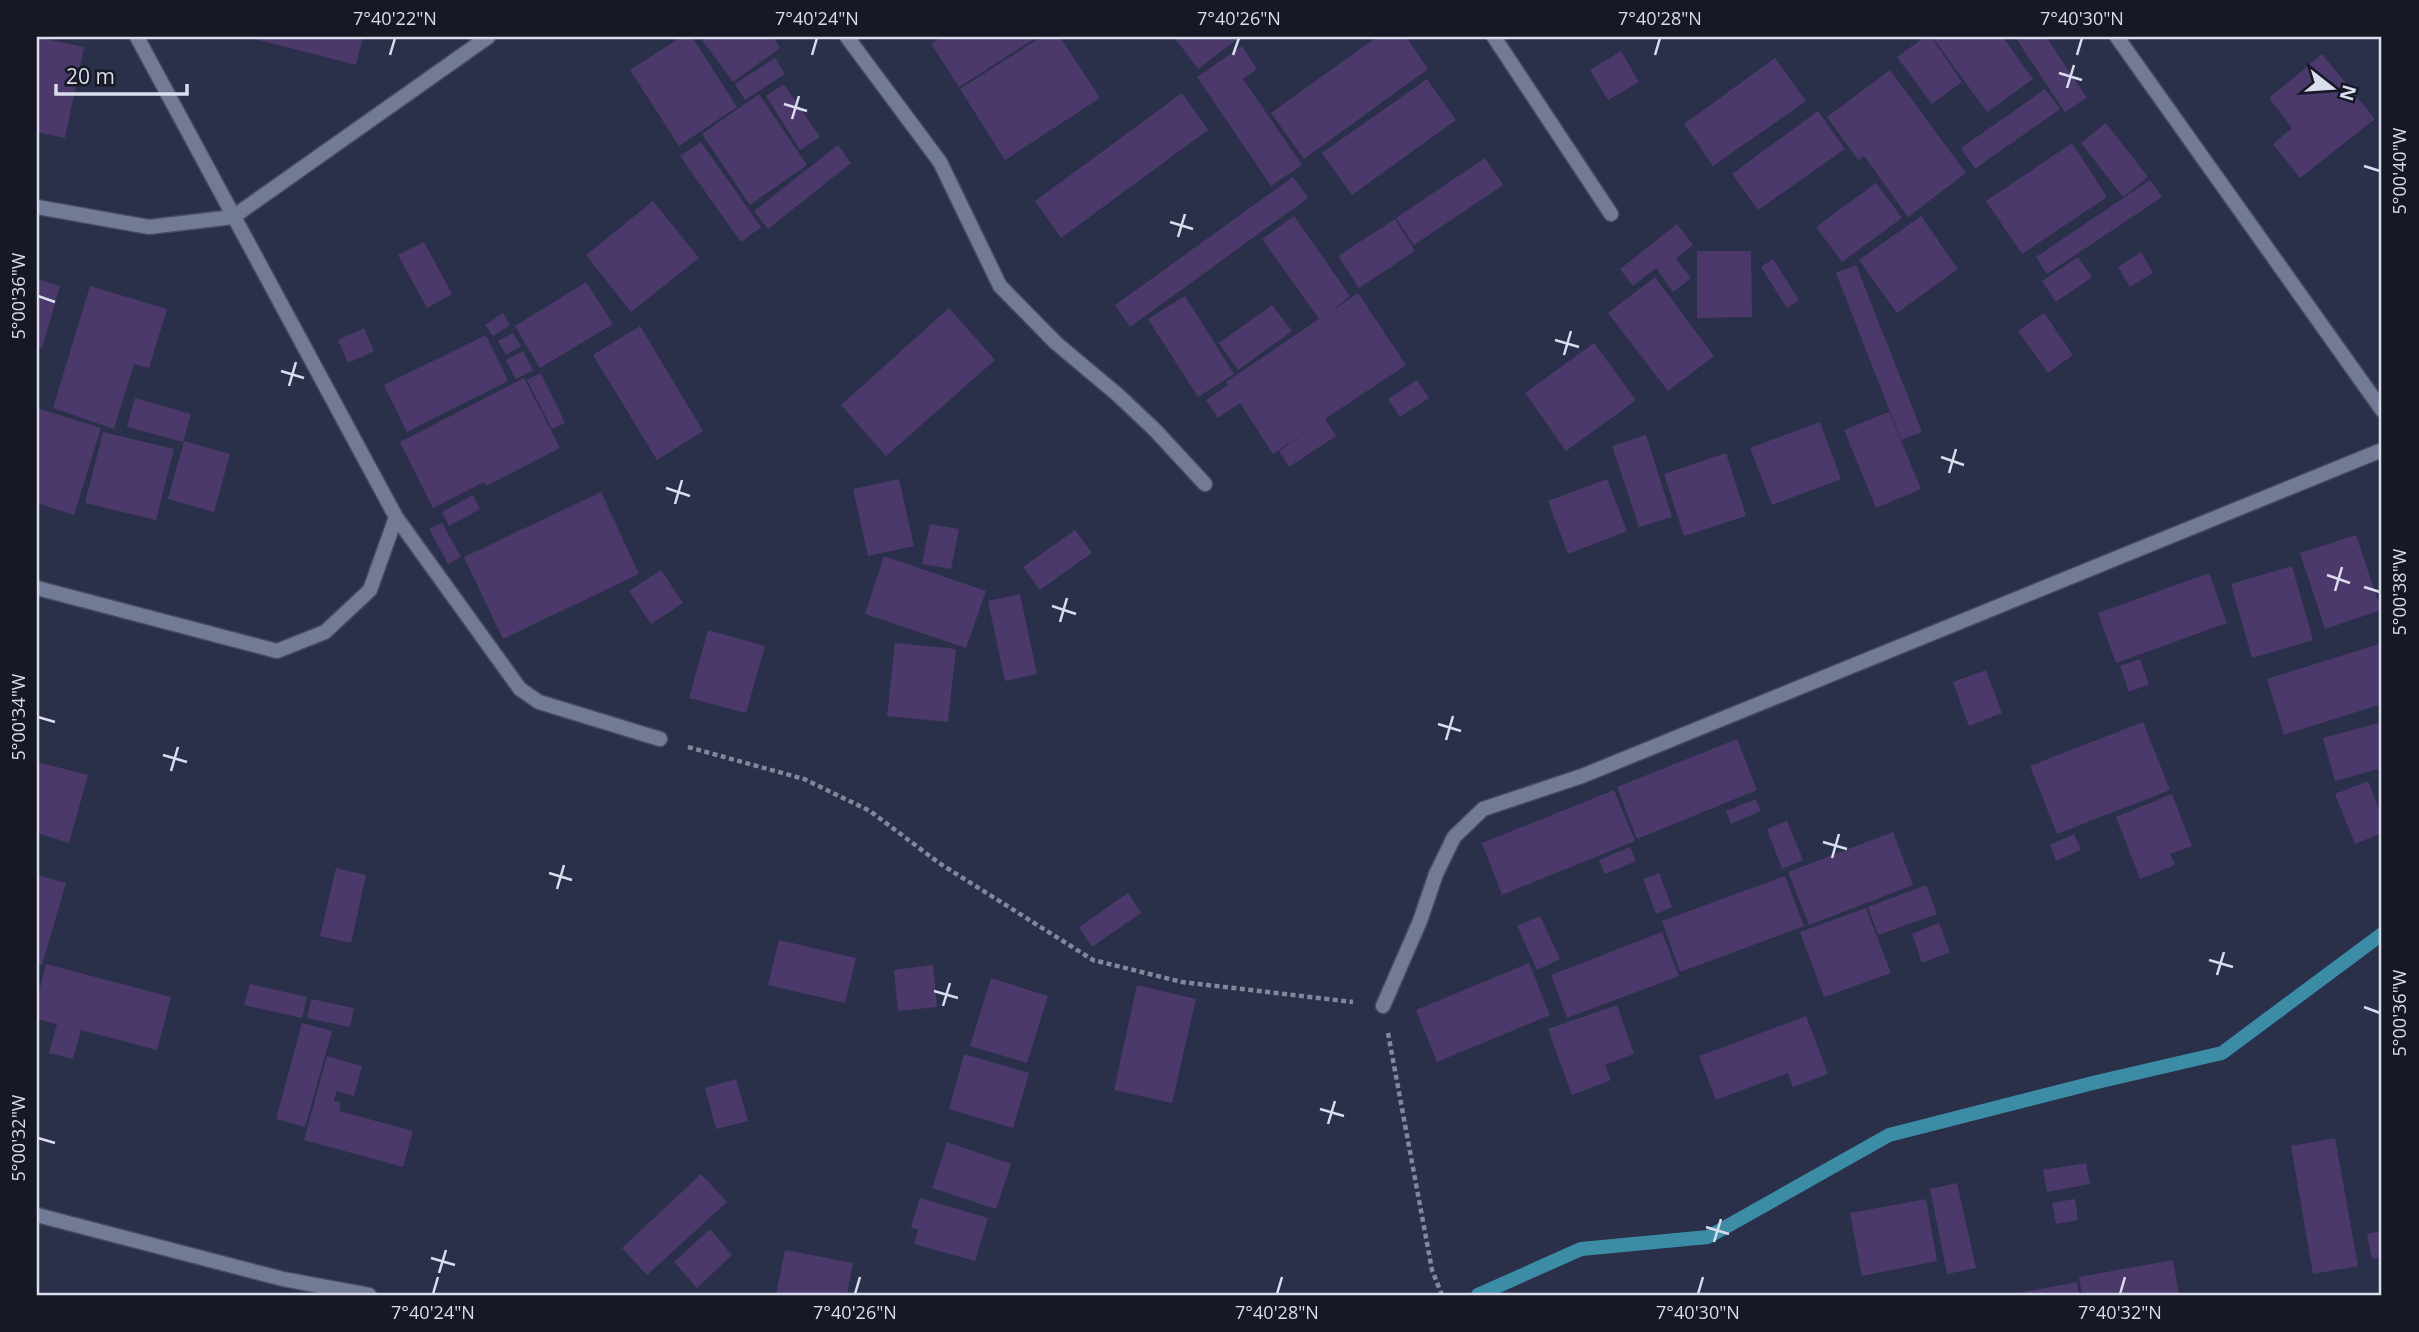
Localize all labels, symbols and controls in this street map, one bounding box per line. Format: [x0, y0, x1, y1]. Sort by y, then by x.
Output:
text: 7°40'22"N [353, 6, 437, 30]
text: 7°40'24"N [775, 6, 859, 30]
text: 7°40'26"N [1197, 6, 1281, 30]
text: 7°40'28"N [1618, 6, 1702, 30]
text: 7°40'30"N [2040, 6, 2124, 30]
scale bar [56, 52, 187, 96]
north arrow [2296, 52, 2366, 122]
text: 20 m [66, 62, 115, 90]
text: N [2334, 82, 2363, 104]
text: 5°00'40"W [2387, 127, 2411, 214]
text: 5°00'36"W [6, 252, 30, 339]
text: 5°00'38"W [2387, 548, 2411, 635]
text: 5°00'34"W [6, 673, 30, 760]
text: 5°00'36"W [2387, 969, 2411, 1056]
text: 5°00'32"W [6, 1094, 30, 1181]
text: 7°40'24"N [391, 1300, 475, 1324]
text: 7°40'26"N [813, 1300, 897, 1324]
text: 7°40'28"N [1235, 1300, 1319, 1324]
text: 7°40'30"N [1656, 1300, 1740, 1324]
text: 7°40'32"N [2078, 1300, 2162, 1324]

